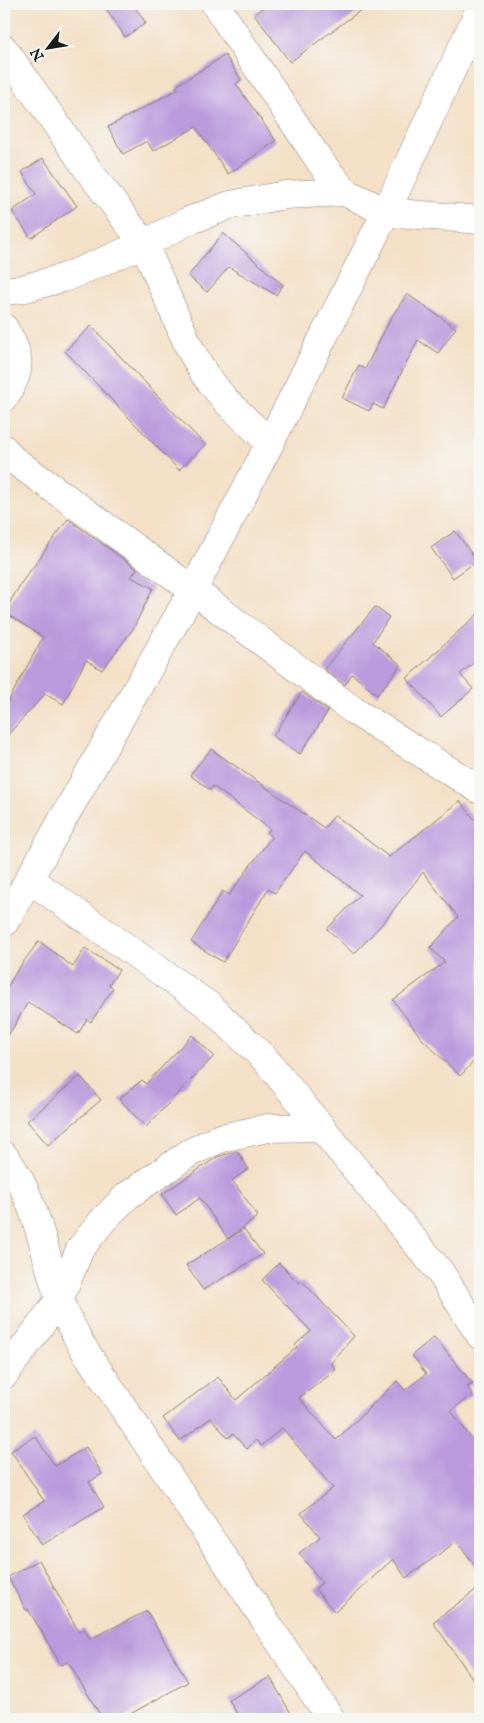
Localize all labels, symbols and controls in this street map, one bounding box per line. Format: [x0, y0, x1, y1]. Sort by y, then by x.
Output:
north arrow [22, 22, 72, 72]
text: N [27, 44, 49, 65]

